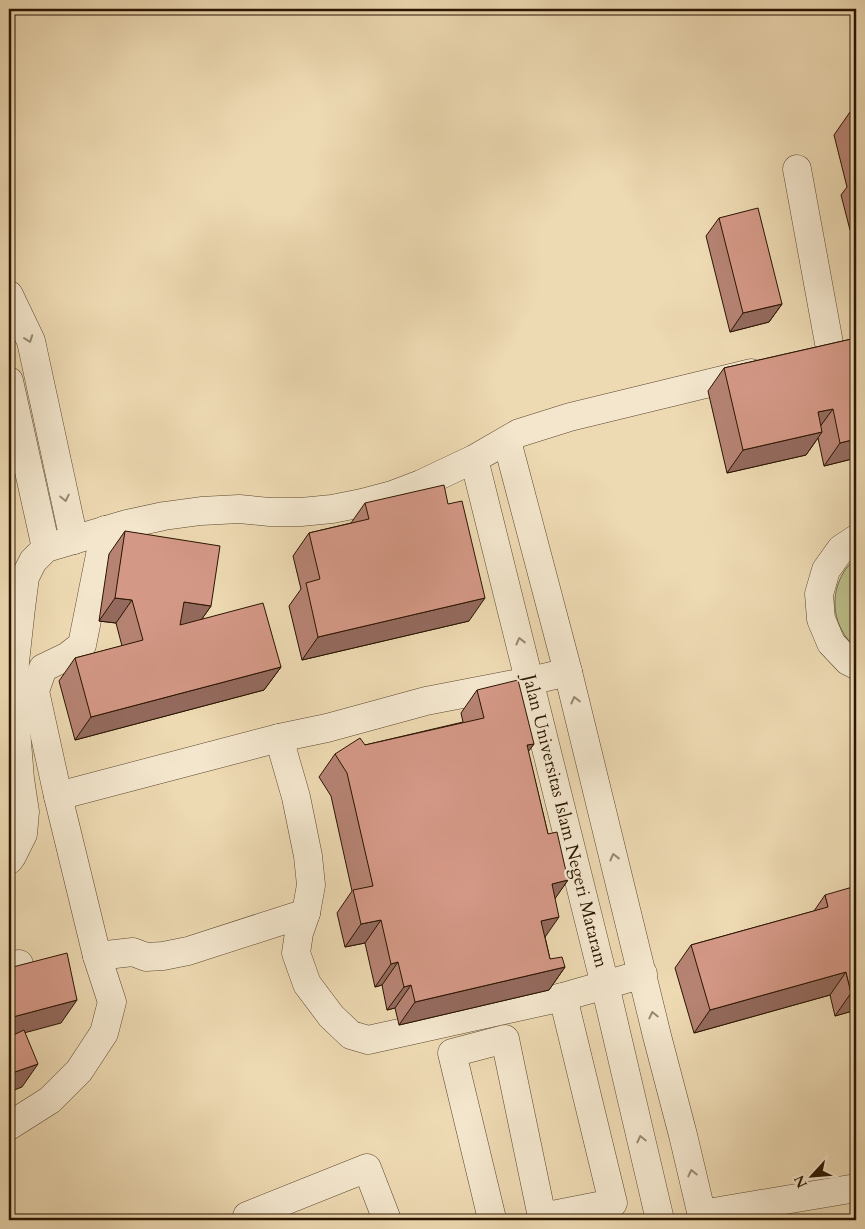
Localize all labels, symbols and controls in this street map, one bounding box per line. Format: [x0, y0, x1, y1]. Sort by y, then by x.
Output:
one-way arrow [23, 334, 33, 343]
one-way arrow [59, 493, 70, 502]
one-way arrow [515, 636, 526, 645]
street label: Jalan Universitas Islam Negeri Mataram [516, 669, 614, 971]
one-way arrow [570, 695, 581, 704]
one-way arrow [609, 853, 620, 862]
one-way arrow [648, 1011, 659, 1020]
one-way arrow [636, 1134, 647, 1143]
north arrow [788, 1152, 838, 1202]
one-way arrow [687, 1168, 698, 1177]
text: N [790, 1172, 812, 1191]

